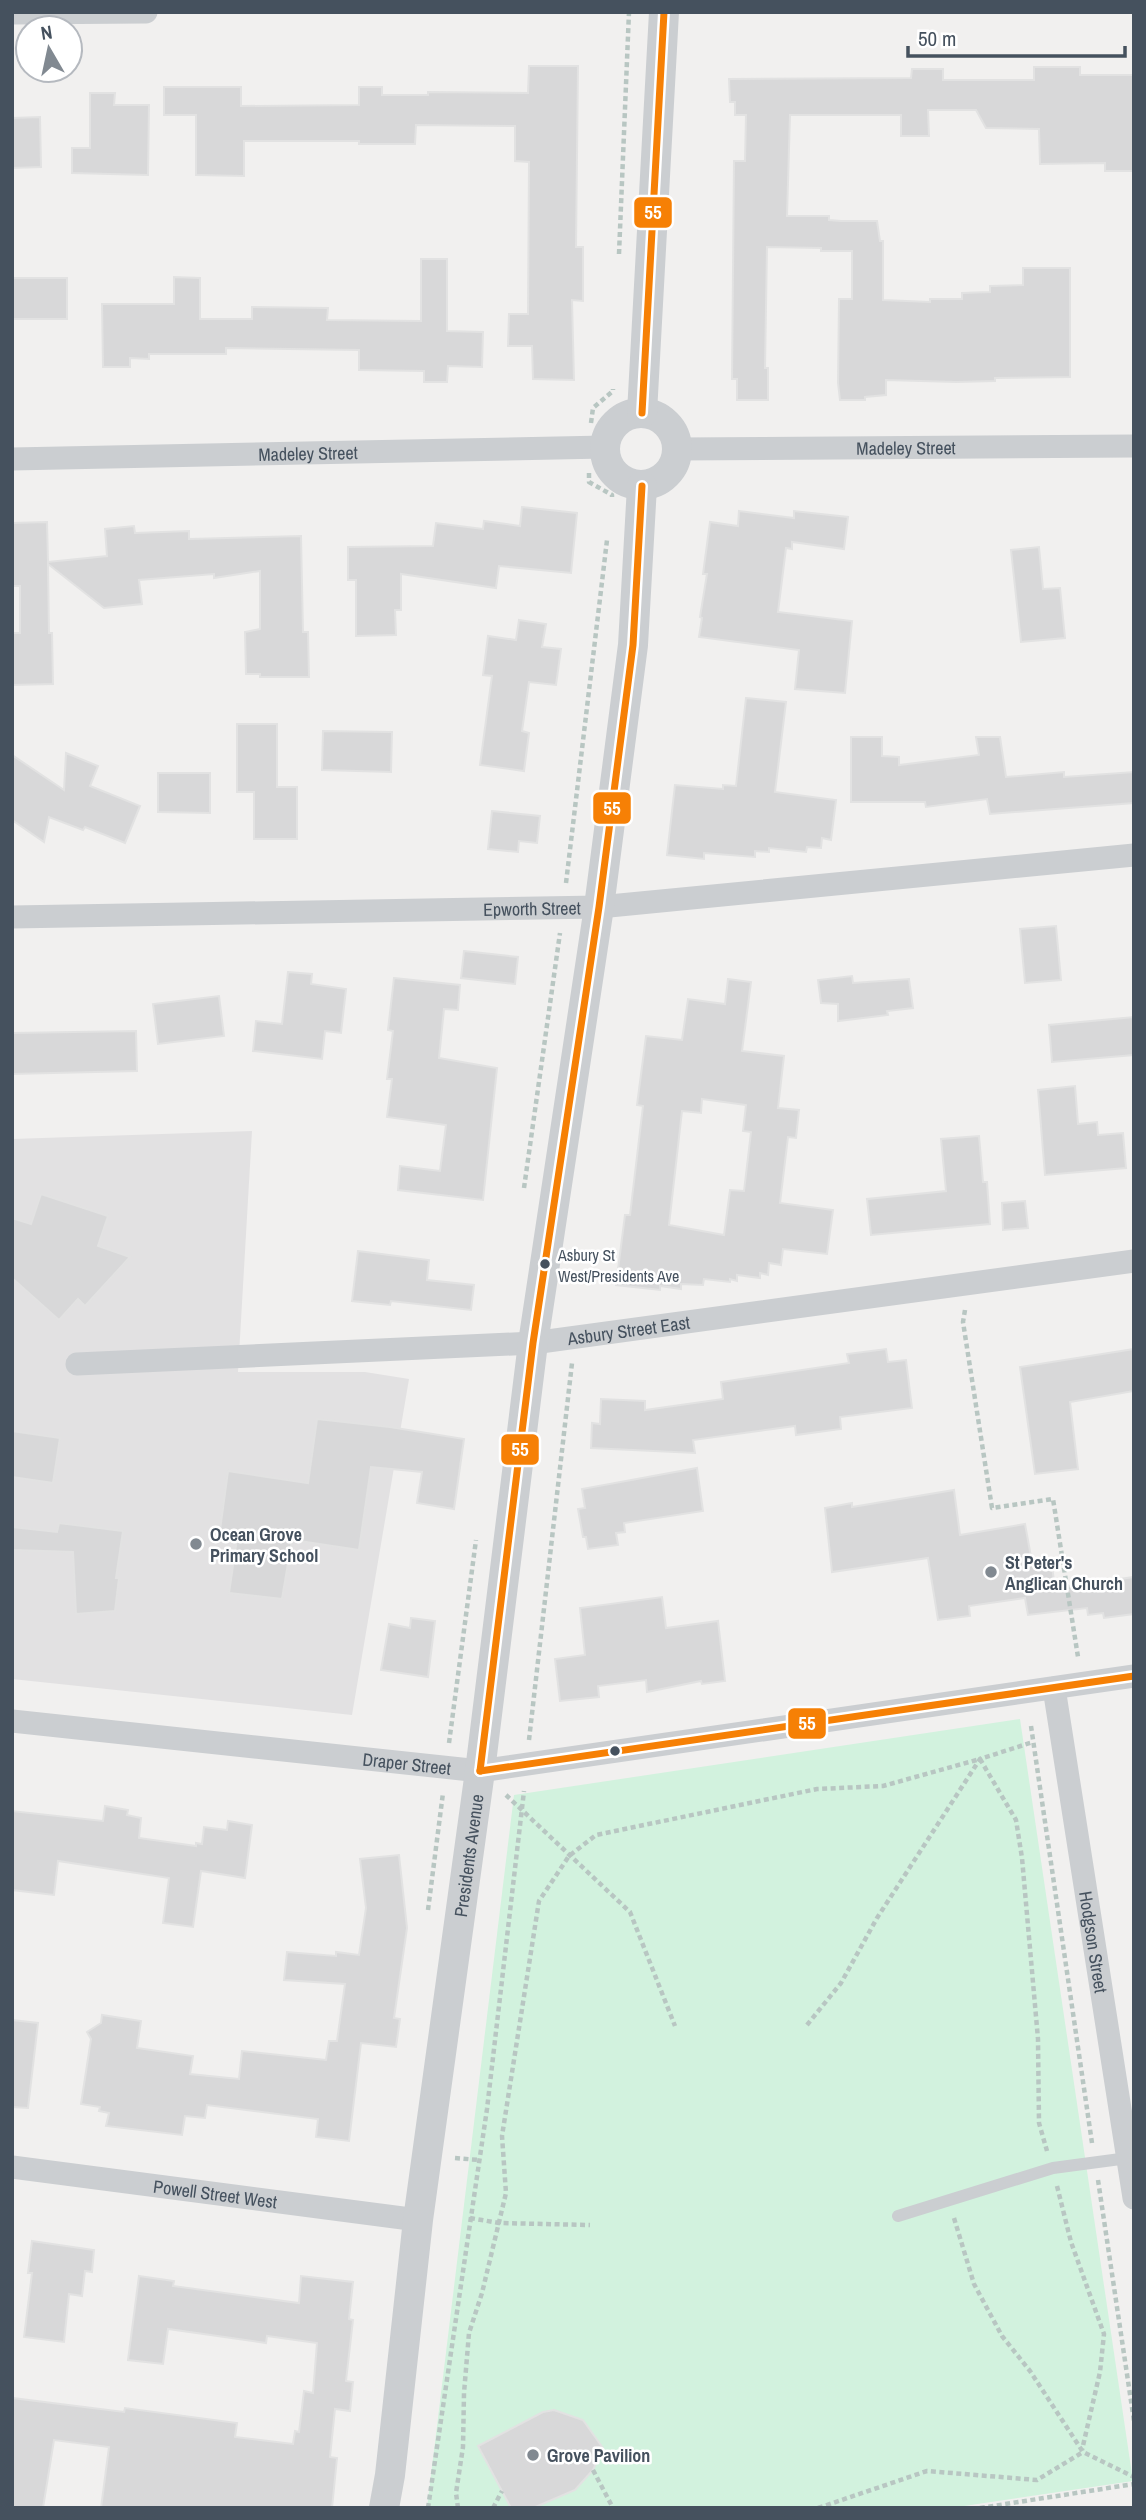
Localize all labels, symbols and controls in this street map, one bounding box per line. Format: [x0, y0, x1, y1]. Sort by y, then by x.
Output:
north arrow [14, 14, 84, 84]
scale bar [908, 14, 1125, 58]
text: N [39, 18, 54, 46]
text: 50 m [918, 24, 956, 53]
line badge: 55 [633, 196, 673, 229]
text: 55 [644, 199, 662, 225]
street label: Madeley Street [856, 435, 956, 460]
street label: Madeley Street [258, 440, 358, 467]
line badge: 55 [592, 791, 632, 825]
text: 55 [603, 795, 621, 821]
street label: Epworth Street [483, 895, 581, 921]
place label: Asbury St West/Presidents Ave [557, 1244, 679, 1287]
marker: Asbury St West/Presidents Ave [538, 1257, 552, 1271]
street label: Asbury Street East [565, 1309, 691, 1351]
line badge: 55 [500, 1433, 540, 1466]
text: 55 [511, 1436, 529, 1462]
place label: Ocean Grove Primary School [210, 1522, 318, 1568]
marker: Ocean Grove Primary School [188, 1536, 204, 1552]
place label: St Peter's Anglican Church [1005, 1550, 1123, 1596]
marker: St Peter's Anglican Church [983, 1564, 999, 1580]
line badge: 55 [787, 1707, 827, 1740]
text: 55 [798, 1710, 816, 1736]
unlabelled marker [608, 1744, 622, 1758]
street label: Draper Street [361, 1746, 452, 1780]
street label: Presidents Avenue [447, 1792, 489, 1919]
street label: Hodgson Street [1074, 1889, 1114, 1995]
street label: Powell Street West [152, 2173, 279, 2214]
place label: Grove Pavilion [547, 2443, 650, 2468]
marker: Grove Pavilion [525, 2447, 541, 2463]

